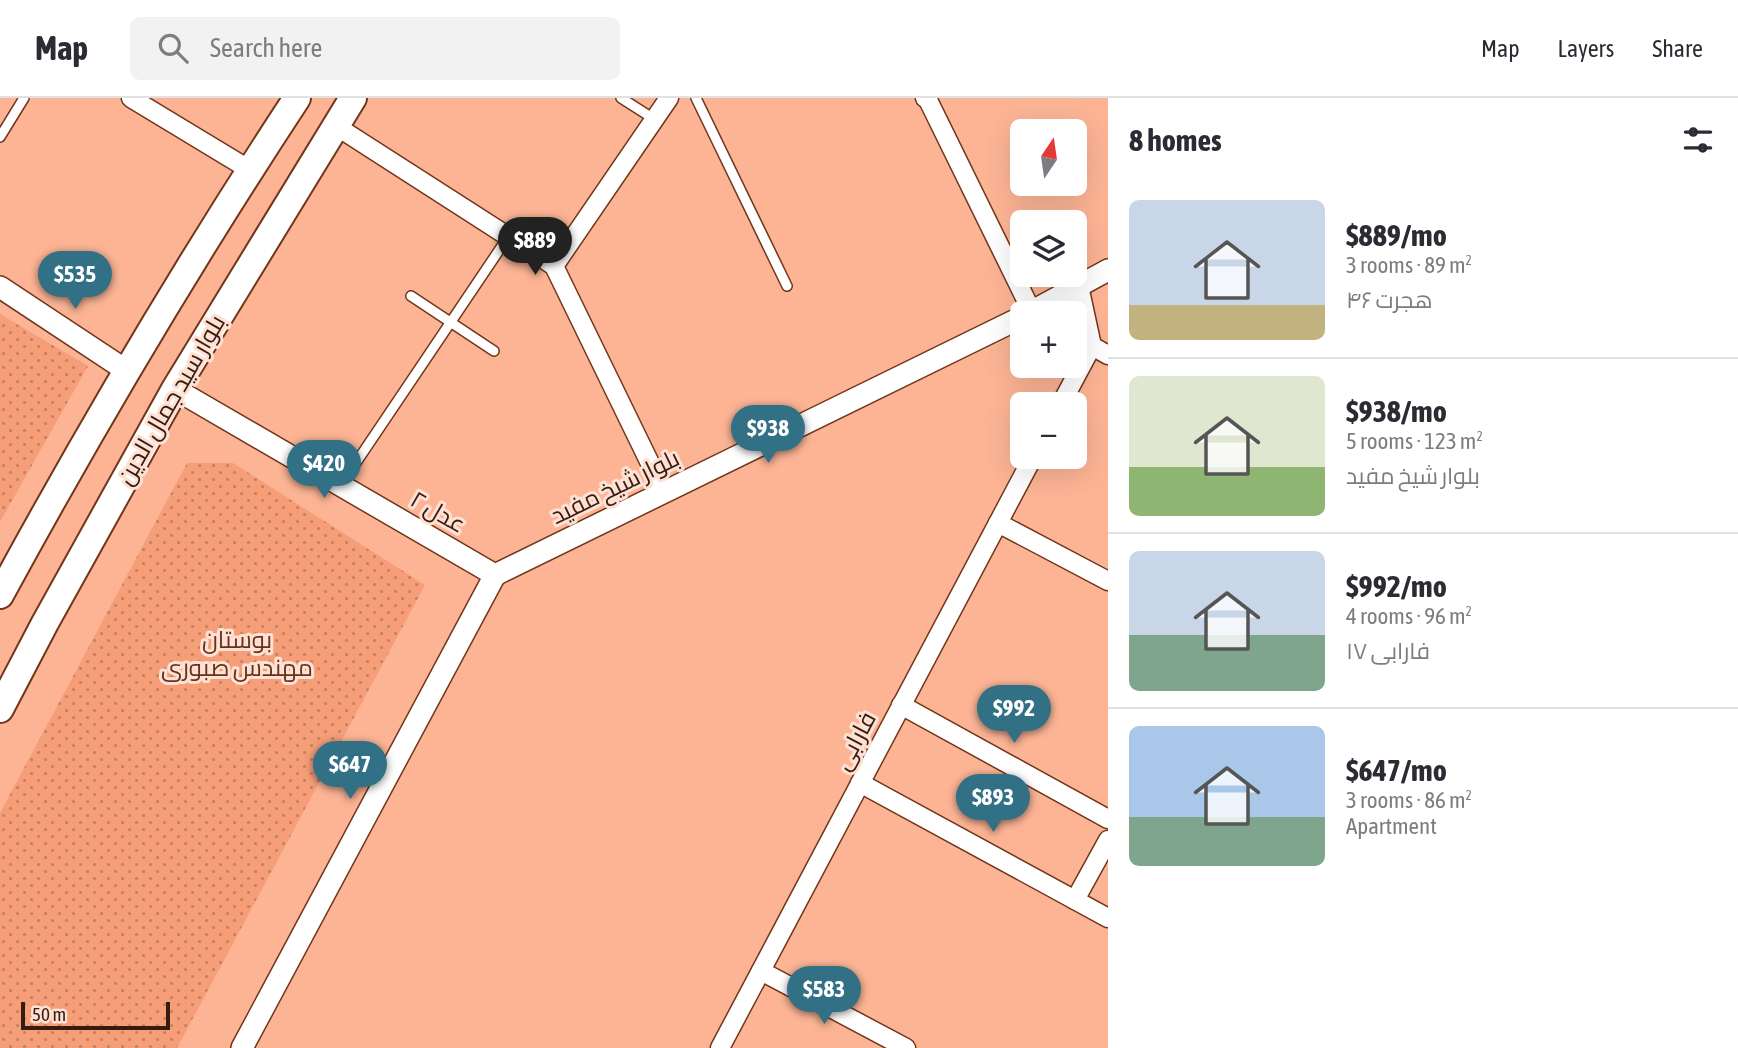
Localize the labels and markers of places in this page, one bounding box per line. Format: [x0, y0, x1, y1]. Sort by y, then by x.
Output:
pin: $889 [494, 218, 576, 277]
pin: $535 [34, 252, 116, 311]
pin: $938 [727, 406, 809, 465]
pin: $420 [283, 440, 365, 500]
pin: $992 [973, 686, 1055, 745]
pin: $647 [309, 742, 391, 801]
pin: $893 [952, 774, 1034, 834]
pin: $583 [783, 967, 865, 1026]

